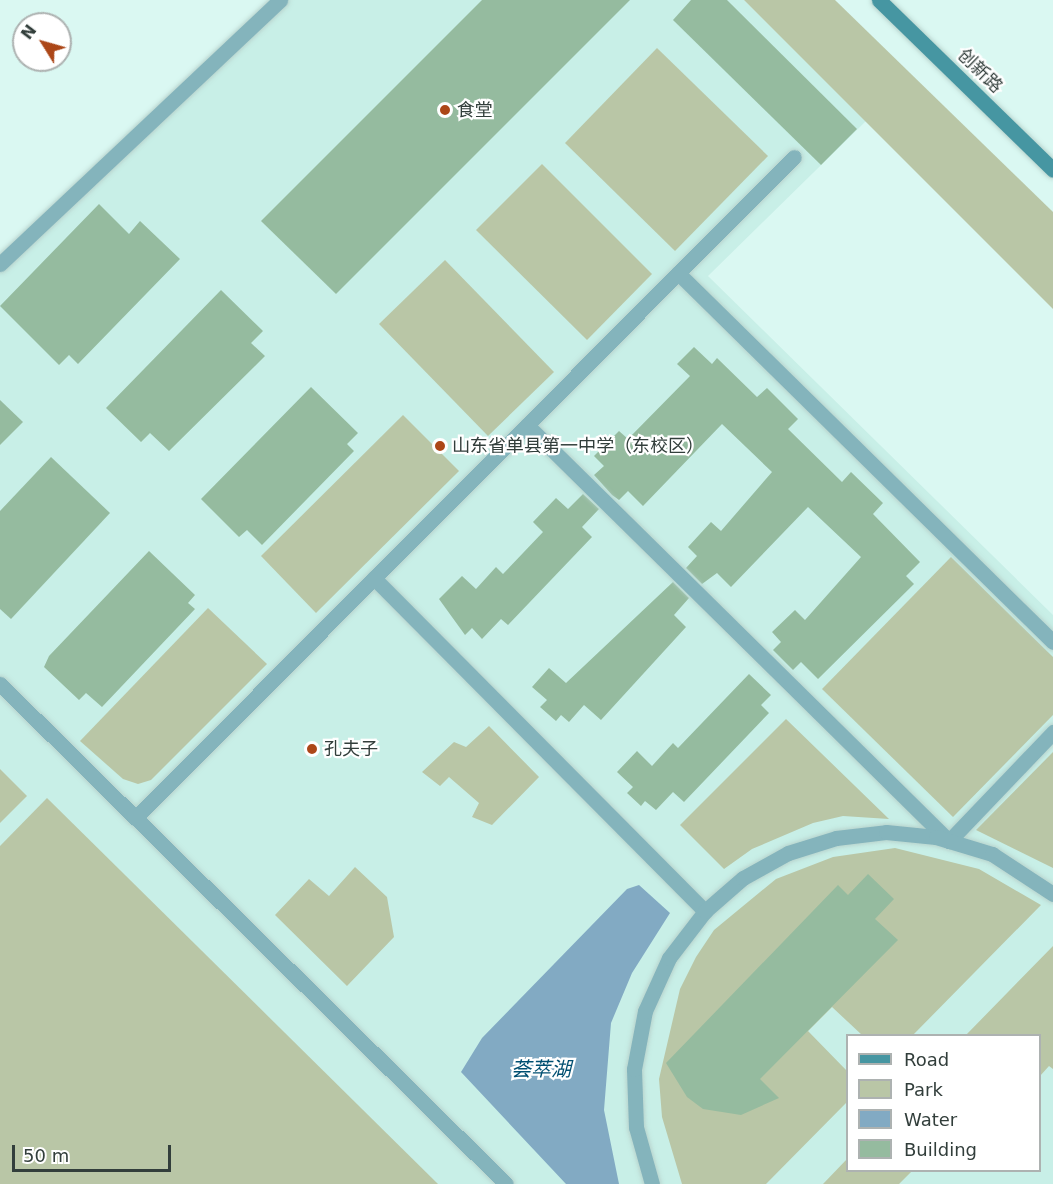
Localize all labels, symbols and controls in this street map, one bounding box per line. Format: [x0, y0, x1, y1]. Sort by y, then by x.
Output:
north arrow [12, 12, 72, 72]
text: N [17, 21, 40, 43]
street label: 创新路 [953, 44, 1007, 98]
place label: 食堂 [457, 99, 493, 121]
marker: 食堂 [438, 103, 452, 117]
place label: 山东省单县第一中学（东校区） [452, 435, 704, 457]
marker: 山东省单县第一中学（东校区） [433, 439, 447, 453]
place label: 孔夫子 [324, 738, 378, 760]
marker: 孔夫子 [305, 742, 319, 756]
legend [846, 1034, 1041, 1172]
text: Road [904, 1049, 949, 1070]
water label: 荟萃湖 [511, 1057, 571, 1081]
text: Park [904, 1079, 943, 1100]
text: Water [904, 1109, 957, 1130]
scale bar [15, 1133, 174, 1171]
text: Building [904, 1139, 977, 1160]
text: 50 m [23, 1145, 69, 1166]

